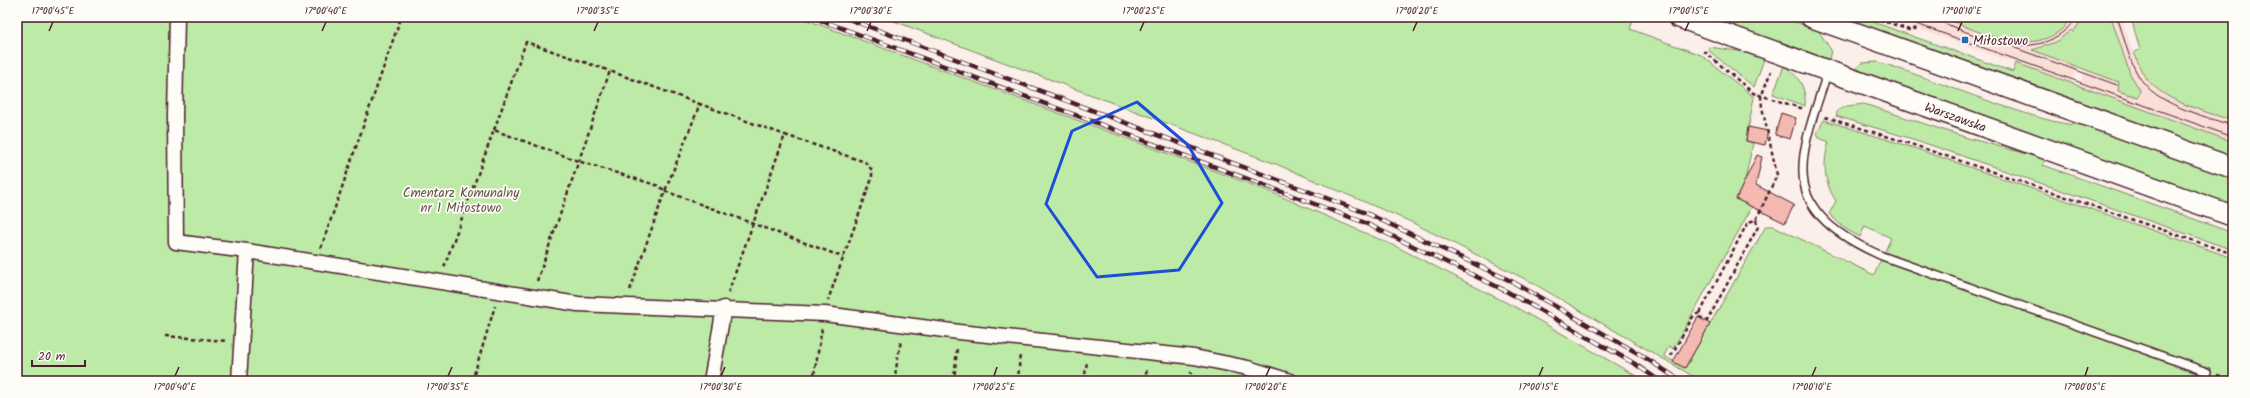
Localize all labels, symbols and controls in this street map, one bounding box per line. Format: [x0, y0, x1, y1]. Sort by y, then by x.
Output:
text: 17°00'45"E [32, 3, 75, 19]
text: 17°00'40"E [305, 3, 348, 19]
text: 17°00'35"E [577, 3, 621, 19]
text: 17°00'30"E [850, 3, 893, 19]
text: 17°00'25"E [1123, 3, 1167, 19]
text: 17°00'20"E [1396, 3, 1439, 19]
text: 17°00'15"E [1669, 3, 1710, 19]
text: 17°00'10"E [1942, 3, 1983, 19]
place label: Miłostowo [1973, 31, 2028, 52]
marker: Miłostowo [1960, 35, 1970, 45]
street label: Warszawska [1921, 97, 1989, 139]
park label: Cmentarz Komunalny nr 1 Miłostowo [403, 183, 520, 219]
scale bar [32, 342, 85, 368]
text: 20 m [38, 347, 66, 366]
text: 17°00'40"E [154, 379, 197, 395]
text: 17°00'35"E [427, 379, 471, 395]
text: 17°00'30"E [700, 379, 743, 395]
text: 17°00'25"E [973, 379, 1017, 395]
text: 17°00'20"E [1245, 379, 1288, 395]
text: 17°00'15"E [1519, 379, 1560, 395]
text: 17°00'10"E [1792, 379, 1833, 395]
text: 17°00'05"E [2064, 379, 2107, 395]

